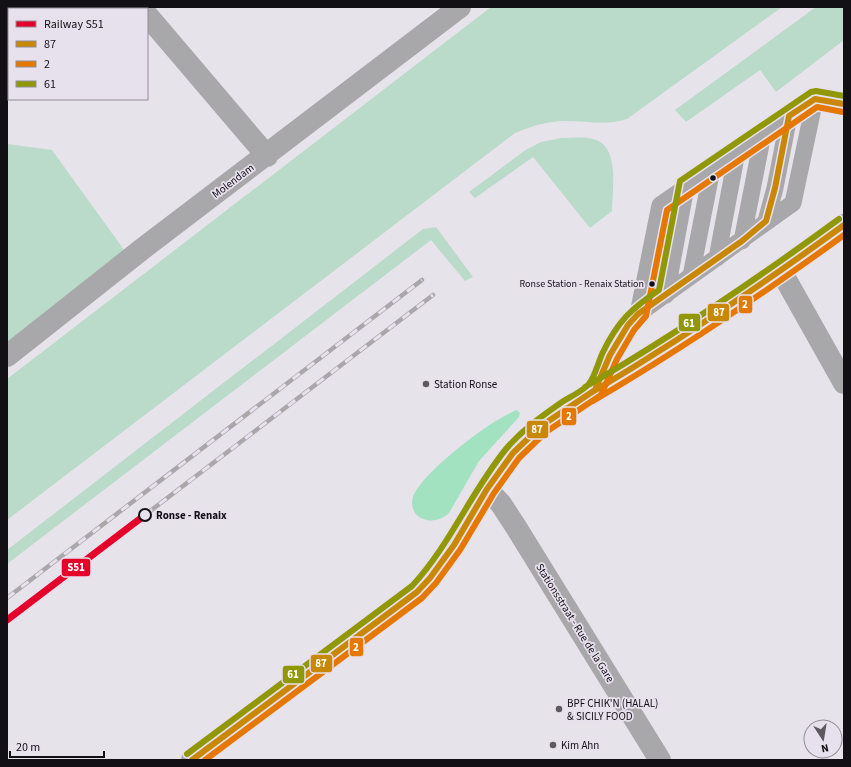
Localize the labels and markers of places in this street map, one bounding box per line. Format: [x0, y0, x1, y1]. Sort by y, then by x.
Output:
unlabelled marker [708, 173, 718, 183]
place label: Ronse Station - Renaix Station [519, 277, 644, 291]
marker: Ronse Station - Renaix Station [647, 279, 657, 289]
place label: Station Ronse [434, 377, 498, 392]
marker: Station Ronse [421, 379, 431, 389]
marker: Ronse - Renaix [138, 508, 152, 522]
place label: Ronse - Renaix [156, 508, 227, 523]
place label: BPF CHIK'N (HALAL) & SICILY FOOD [567, 696, 658, 724]
marker: BPF CHIK'N (HALAL) & SICILY FOOD [554, 704, 564, 714]
place label: Kim Ahn [561, 738, 599, 753]
marker: Kim Ahn [548, 740, 558, 750]

